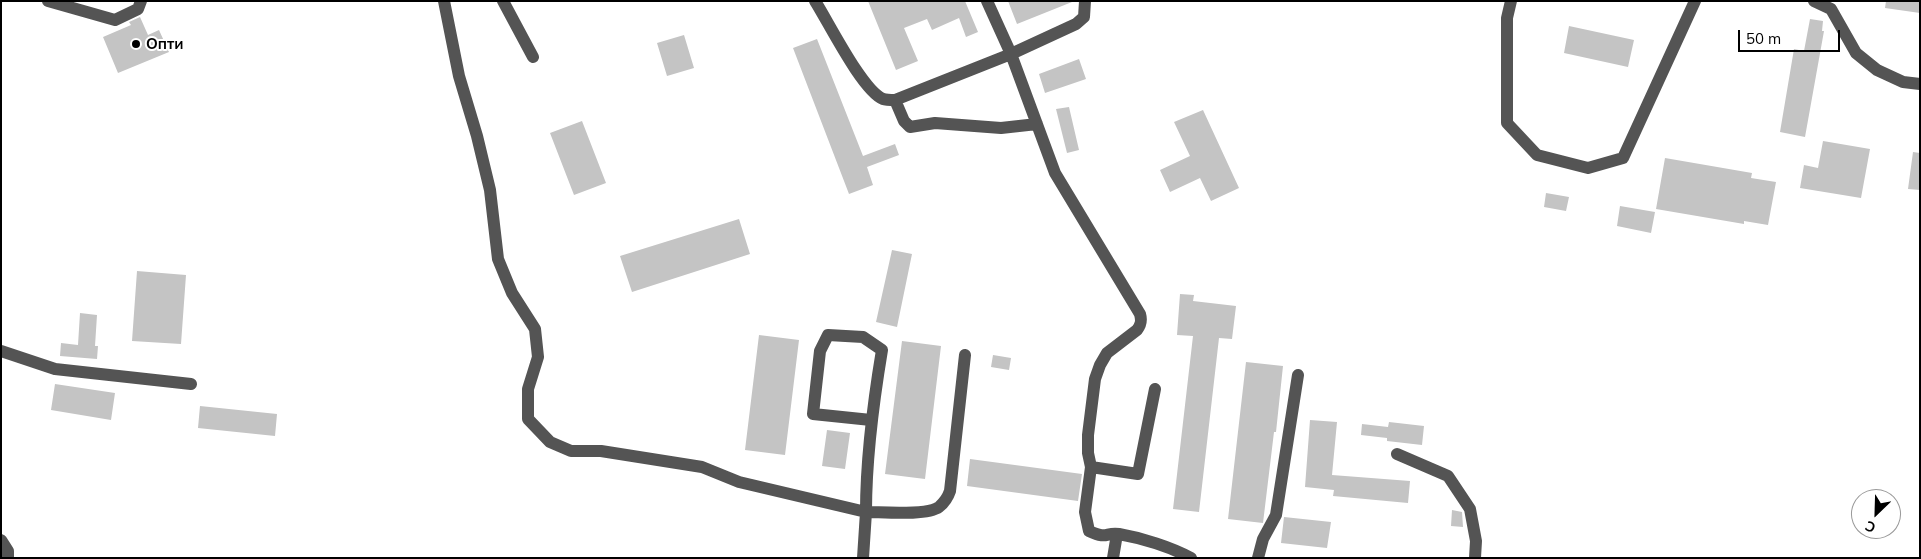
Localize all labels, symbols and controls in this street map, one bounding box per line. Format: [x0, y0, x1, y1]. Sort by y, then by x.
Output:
scale bar [1741, 20, 1844, 52]
text: 50 m [1746, 29, 1781, 48]
place label: Опти [146, 35, 184, 53]
marker: Опти [130, 38, 142, 50]
north arrow [1851, 489, 1901, 539]
text: С [1862, 517, 1878, 537]

